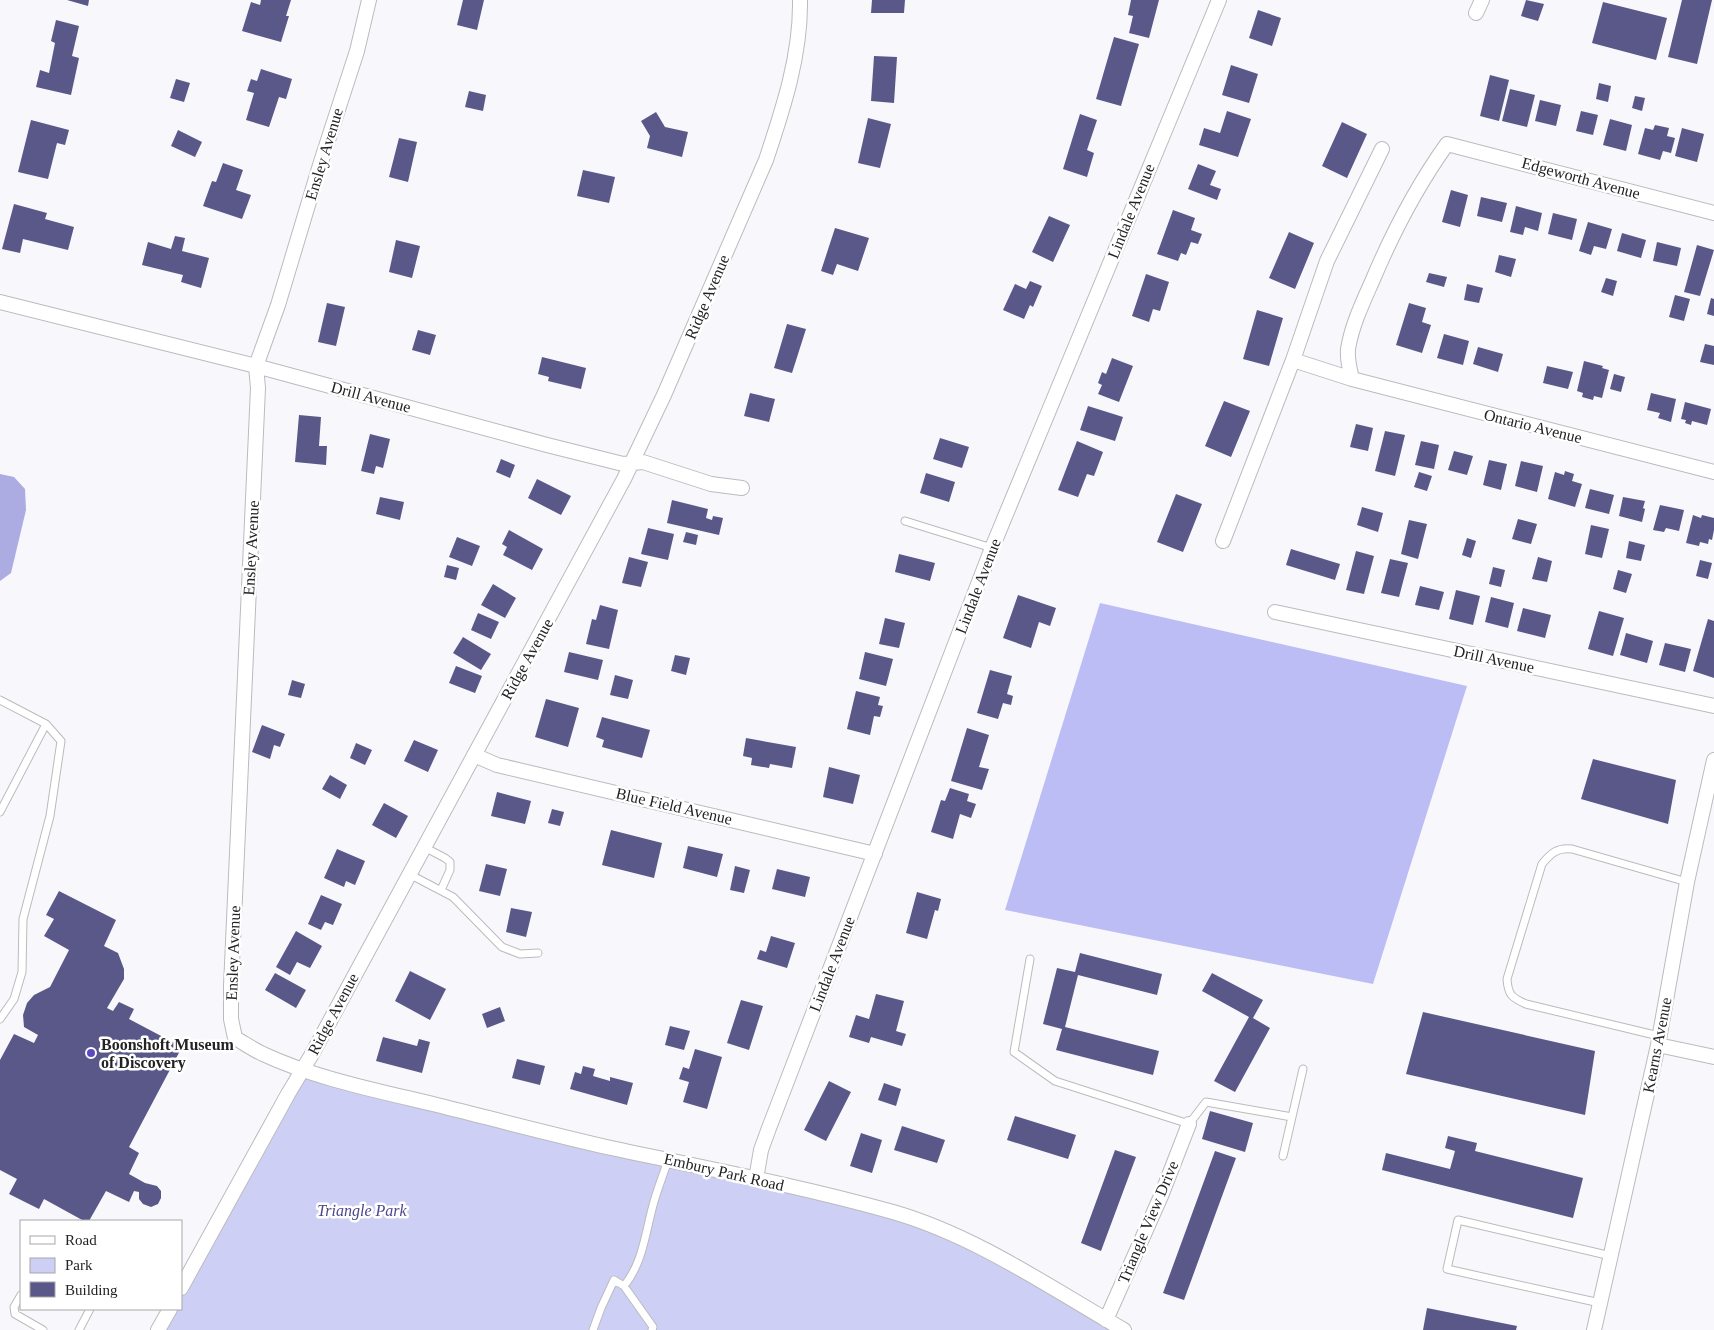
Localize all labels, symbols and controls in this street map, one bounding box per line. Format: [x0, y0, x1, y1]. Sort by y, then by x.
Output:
street label: Ensley Avenue [302, 106, 347, 202]
street label: Edgeworth Avenue [1520, 154, 1642, 203]
street label: Lindale Avenue [1104, 161, 1158, 261]
street label: Ridge Avenue [682, 252, 733, 342]
street label: Drill Avenue [329, 378, 413, 416]
street label: Ontario Avenue [1482, 406, 1584, 446]
street label: Ensley Avenue [240, 500, 263, 596]
street label: Lindale Avenue [952, 536, 1004, 636]
street label: Ridge Avenue [498, 616, 557, 703]
street label: Drill Avenue [1452, 642, 1536, 676]
street label: Blue Field Avenue [614, 784, 734, 828]
street label: Ensley Avenue [223, 905, 244, 1001]
street label: Lindale Avenue [806, 914, 858, 1014]
street label: Ridge Avenue [304, 970, 362, 1058]
street label: Kearns Avenue [1639, 996, 1675, 1094]
place label: Boonshoft Museum of Discovery [101, 1036, 235, 1072]
marker: Boonshoft Museum of Discovery [85, 1047, 97, 1059]
street label: Embury Park Road [662, 1150, 786, 1195]
street label: Triangle View Drive [1114, 1158, 1182, 1286]
park label: Triangle Park [317, 1202, 408, 1220]
legend [20, 1220, 182, 1310]
text: Road [65, 1232, 97, 1248]
text: Park [65, 1257, 93, 1273]
text: Building [65, 1282, 118, 1298]

